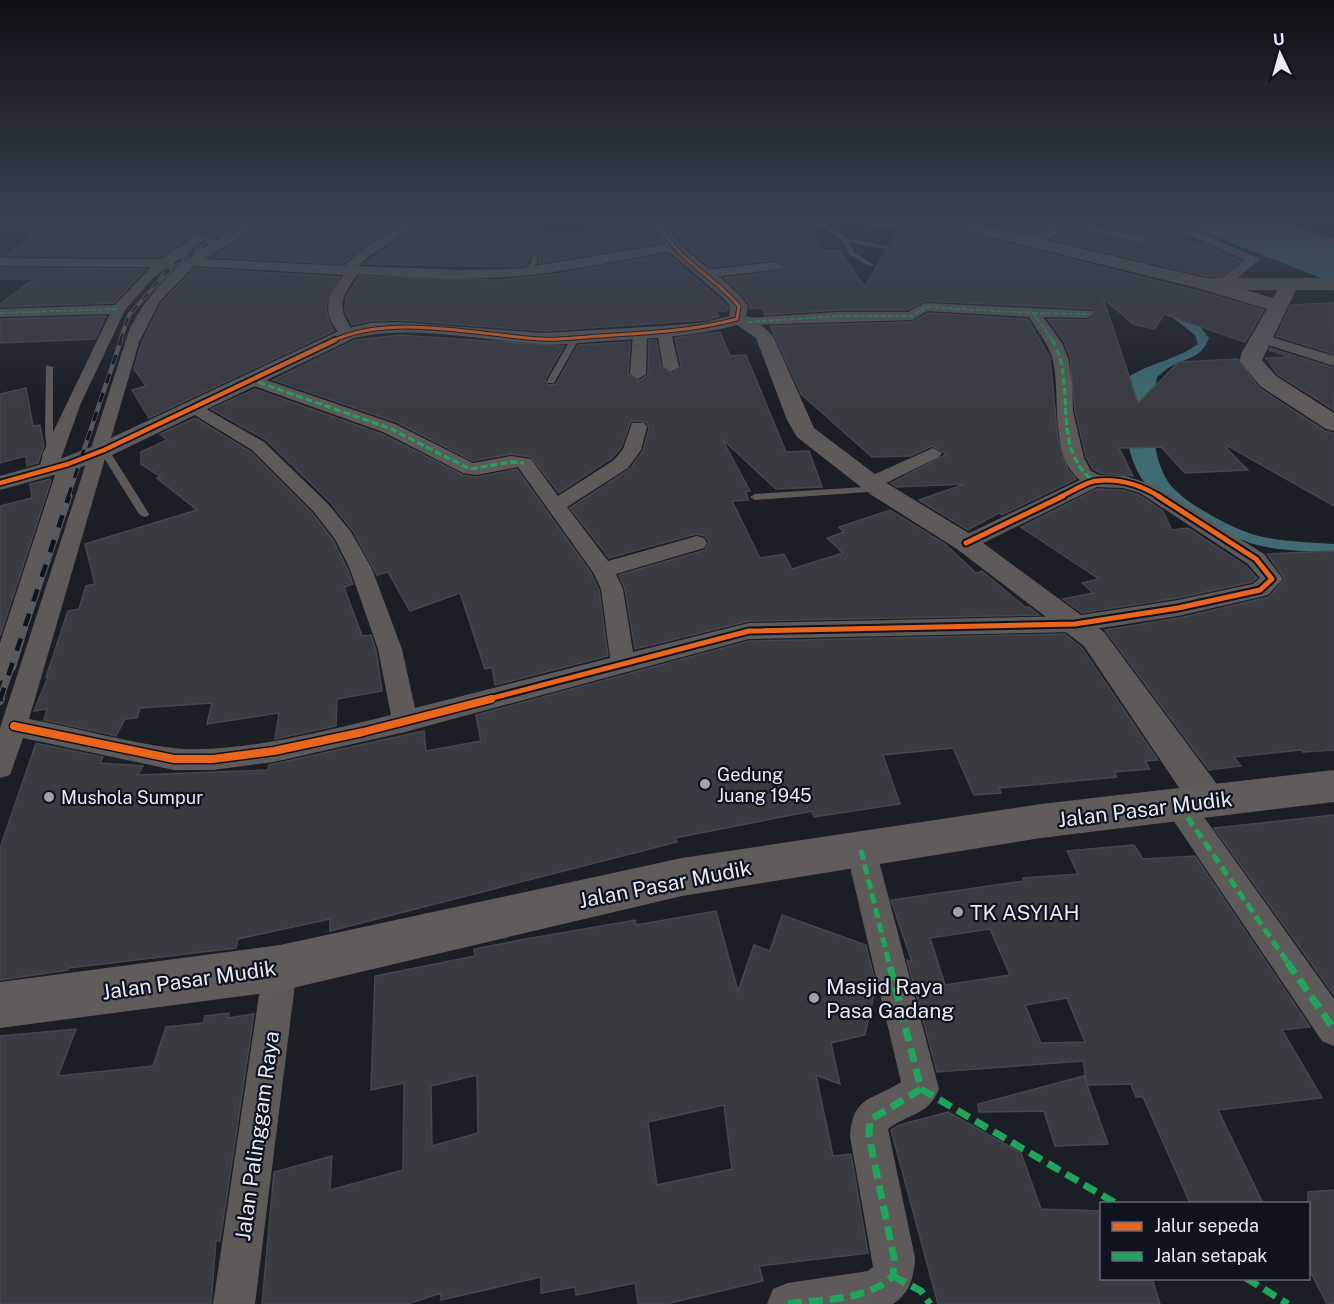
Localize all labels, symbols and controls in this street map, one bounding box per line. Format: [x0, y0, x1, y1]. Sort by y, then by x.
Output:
north arrow [1250, 24, 1310, 84]
text: U [1272, 30, 1285, 50]
place label: Gedung Juang 1945 [717, 764, 812, 806]
marker: Gedung Juang 1945 [698, 777, 712, 791]
street label: Jalan Pasar Mudik [1056, 786, 1234, 832]
place label: Mushola Sumpur [61, 787, 203, 808]
marker: Mushola Sumpur [42, 790, 56, 804]
street label: Jalan Pasar Mudik [576, 855, 754, 913]
place label: TK ASYIAH [970, 900, 1080, 925]
marker: TK ASYIAH [951, 905, 965, 919]
street label: Jalan Pasar Mudik [100, 955, 278, 1005]
place label: Masjid Raya Pasa Gadang [826, 974, 954, 1023]
marker: Masjid Raya Pasa Gadang [807, 991, 821, 1005]
street label: Jalan Palinggam Raya [230, 1029, 284, 1243]
legend [1100, 1202, 1310, 1280]
text: Jalur sepeda [1154, 1215, 1259, 1236]
text: Jalan setapak [1154, 1245, 1267, 1266]

